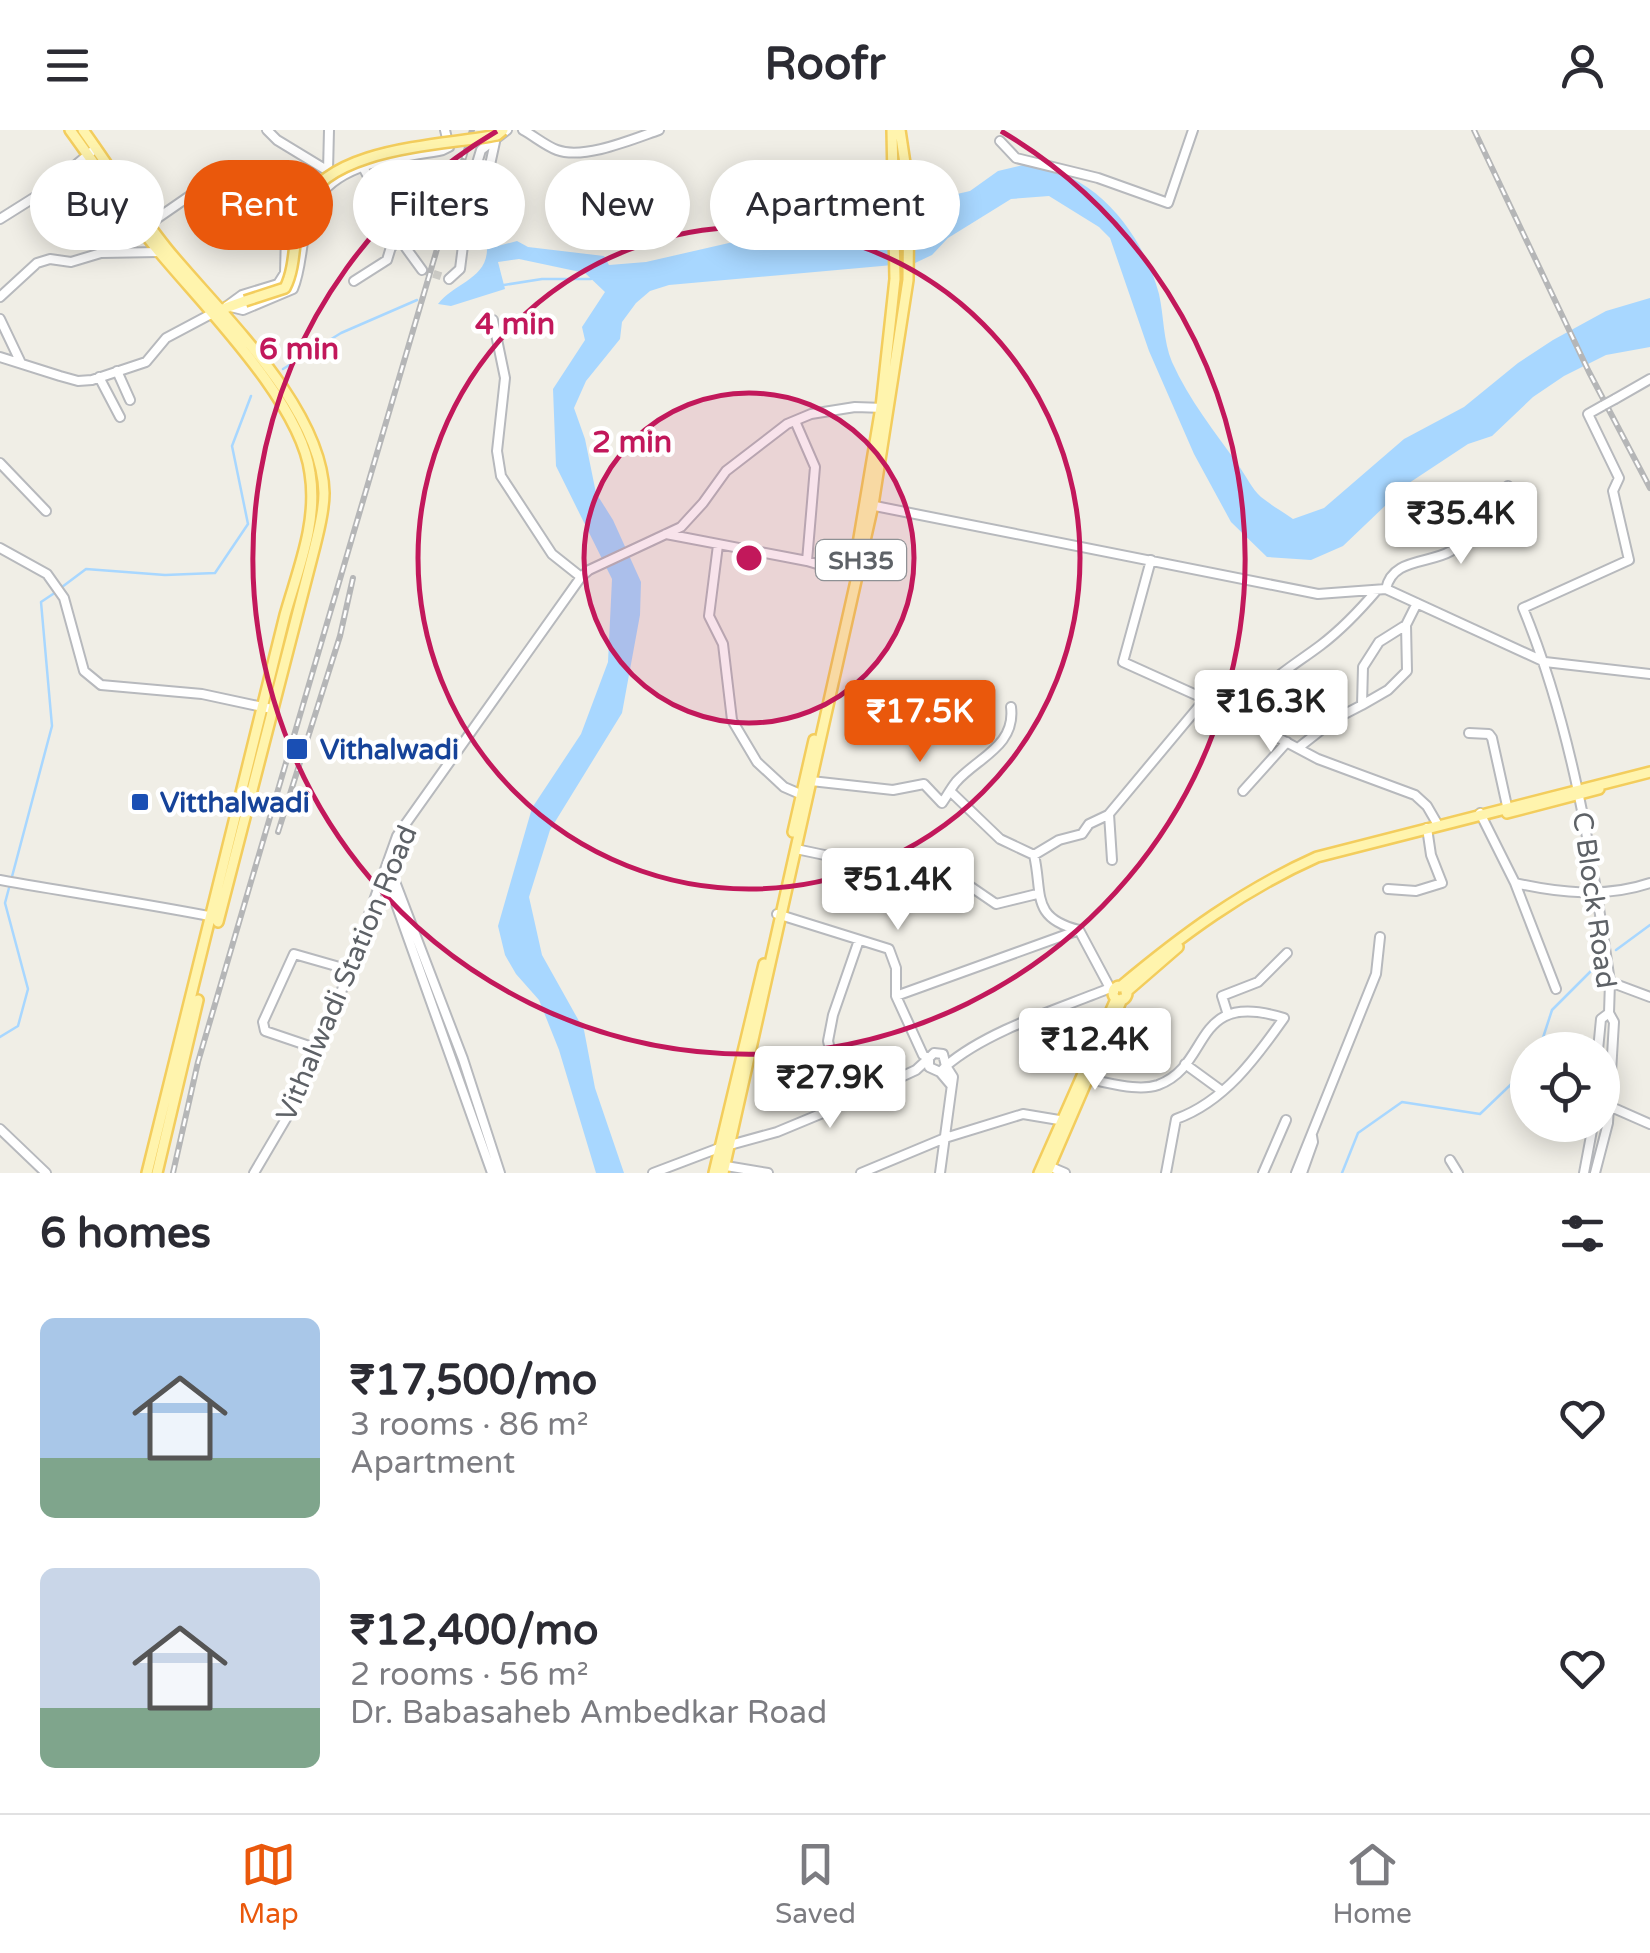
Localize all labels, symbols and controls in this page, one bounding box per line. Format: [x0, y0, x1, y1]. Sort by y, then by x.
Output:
icon: menu [40, 38, 95, 93]
text: Roofr [765, 38, 885, 92]
icon: person [1555, 38, 1610, 93]
chip: Buy [30, 160, 164, 250]
chip: Rent [184, 160, 333, 250]
chip: Filters [353, 160, 525, 250]
chip: New [545, 160, 690, 250]
chip: Apartment [710, 160, 960, 250]
text: 4 min [475, 306, 555, 343]
text: 6 min [259, 331, 339, 368]
text: 2 min [592, 424, 672, 461]
pin: ₹35.4K [1380, 482, 1542, 567]
text: ₹35.4K [1407, 495, 1515, 533]
centre of rings [731, 540, 767, 576]
road number: SH35 [816, 540, 906, 580]
pin: ₹16.3K [1190, 670, 1352, 755]
pin: ₹17.5K [839, 680, 1001, 765]
text: ₹16.3K [1217, 683, 1325, 721]
text: ₹17.5K [866, 693, 974, 731]
place label: Vithalwadi [320, 733, 459, 767]
marker: Vithalwadi [284, 736, 310, 762]
place label: Vitthalwadi [160, 786, 310, 820]
marker: Vitthalwadi [129, 791, 151, 813]
street label: C Block Road [1565, 810, 1623, 991]
street label: Vithalwadi Station Road [269, 820, 425, 1127]
pin: ₹51.4K [817, 848, 979, 933]
text: ₹51.4K [844, 861, 952, 899]
pin: ₹12.4K [1014, 1008, 1176, 1093]
text: ₹12.4K [1041, 1021, 1149, 1059]
map controls [1510, 1032, 1620, 1142]
button: locate [1510, 1032, 1620, 1142]
pin: ₹27.9K [749, 1046, 911, 1131]
text: ₹27.9K [776, 1059, 884, 1097]
icon: filters [1555, 1206, 1610, 1261]
text: 6 homes [40, 1208, 211, 1259]
text: ₹17,500/mo [350, 1355, 597, 1406]
icon: home [120, 1358, 240, 1478]
icon: heart [1555, 1391, 1610, 1446]
text: 3 rooms · 86 m² [350, 1406, 589, 1444]
text: Apartment [350, 1444, 515, 1482]
text: ₹12,400/mo [350, 1605, 599, 1656]
icon: home [120, 1608, 240, 1728]
icon: heart [1555, 1641, 1610, 1696]
text: 2 rooms · 56 m² [350, 1656, 589, 1694]
text: Dr. Babasaheb Ambedkar Road [350, 1694, 827, 1732]
tab: Map [238, 1837, 299, 1931]
tab: Saved [775, 1837, 856, 1931]
tab: Home [1332, 1837, 1412, 1931]

